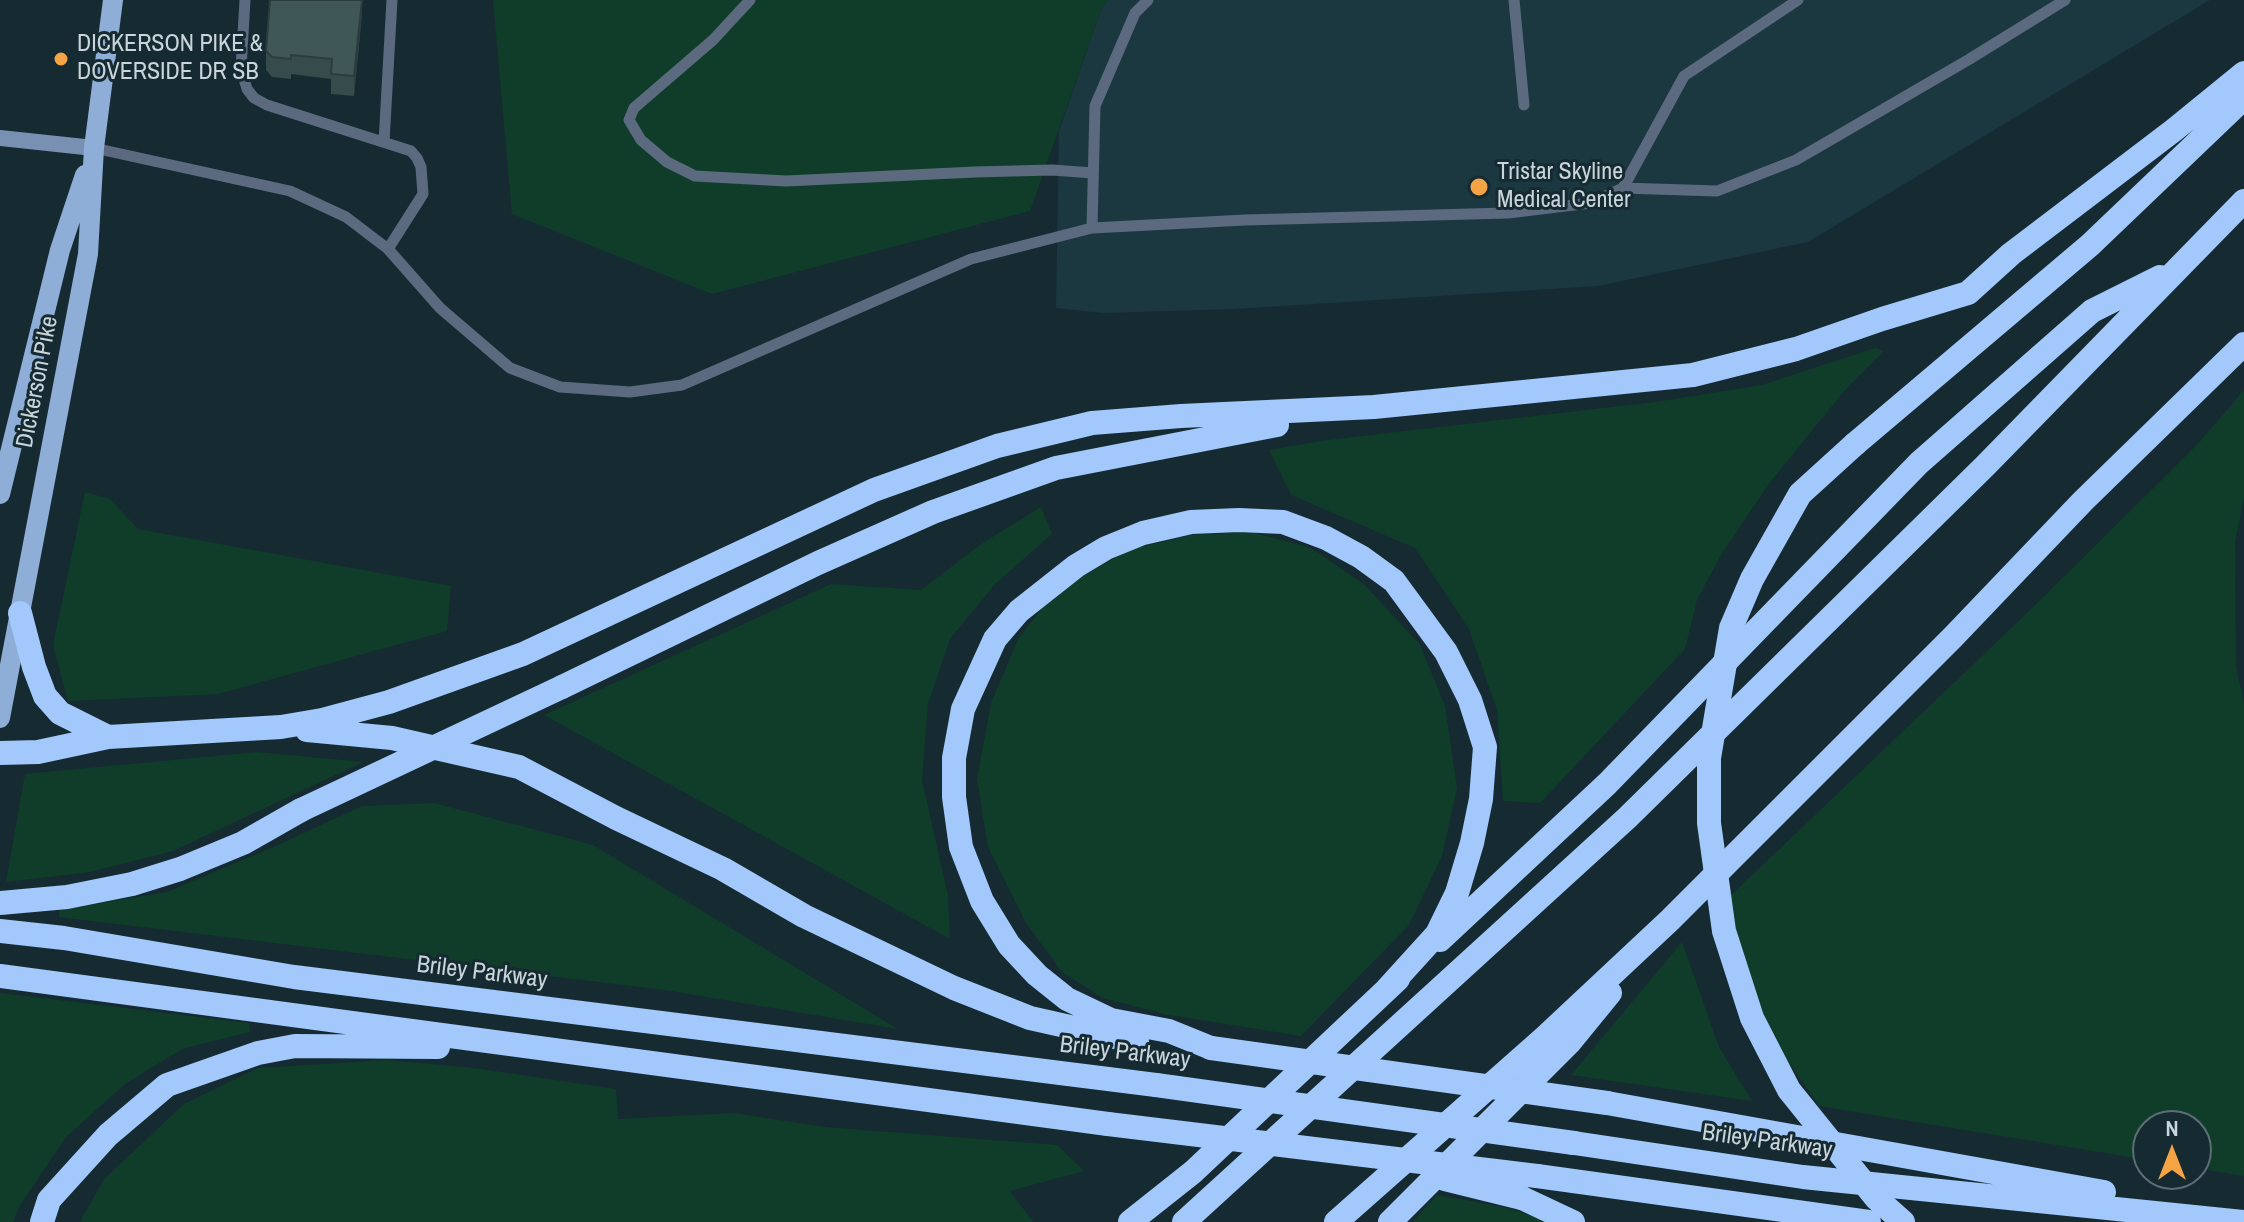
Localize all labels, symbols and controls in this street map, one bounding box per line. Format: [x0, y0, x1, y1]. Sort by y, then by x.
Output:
place label: DICKERSON PIKE & DOVERSIDE DR SB [77, 31, 263, 87]
marker: DICKERSON PIKE & DOVERSIDE DR SB [52, 50, 70, 68]
place label: Tristar Skyline Medical Center [1497, 159, 1630, 215]
marker: Tristar Skyline Medical Center [1468, 176, 1490, 198]
street label: Dickerson Pike [11, 314, 65, 450]
street label: Briley Parkway [415, 951, 549, 995]
street label: Briley Parkway [1058, 1031, 1192, 1075]
north arrow [2132, 1110, 2212, 1190]
text: N [2165, 1113, 2179, 1143]
street label: Briley Parkway [1700, 1119, 1834, 1165]

